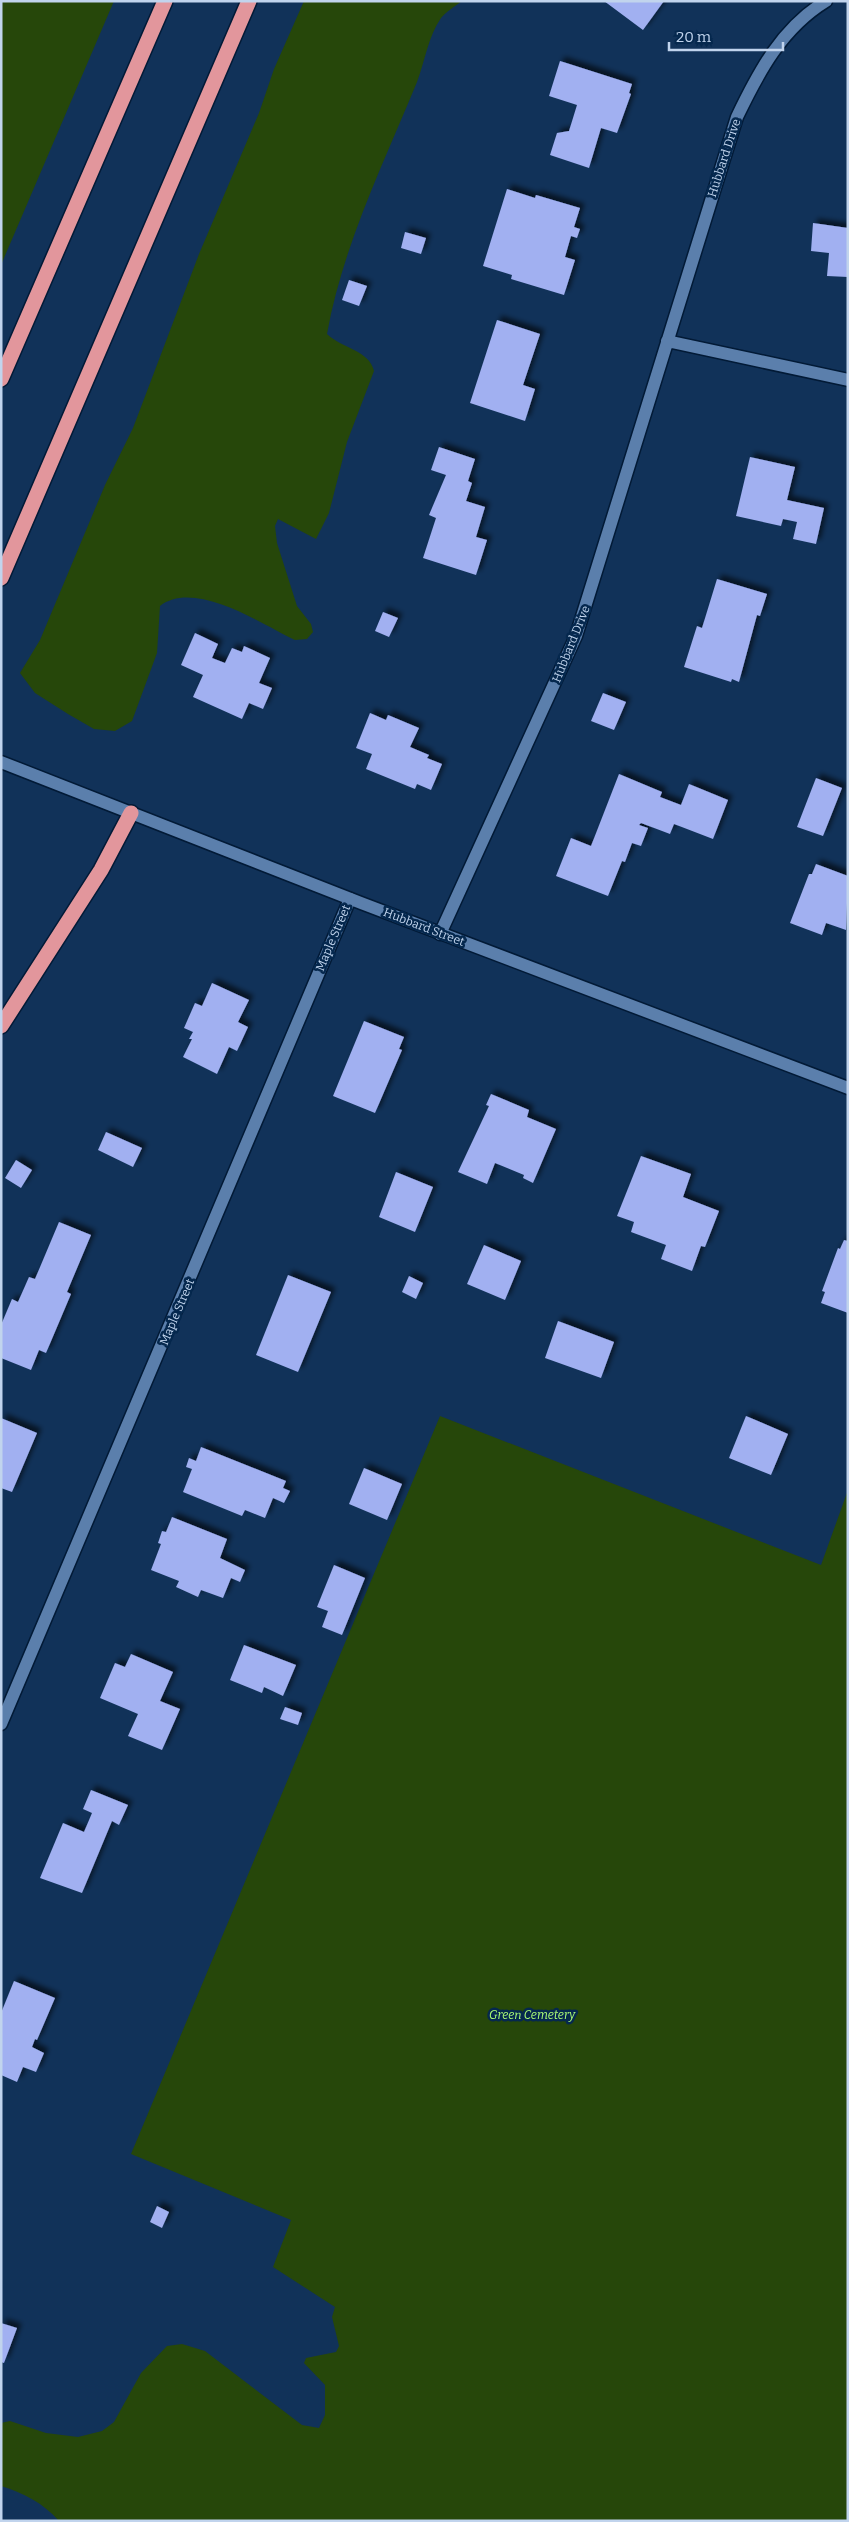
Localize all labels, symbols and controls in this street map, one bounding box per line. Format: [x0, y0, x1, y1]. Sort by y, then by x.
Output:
scale bar [669, 20, 783, 52]
text: 20 m [676, 28, 712, 46]
street label: Hubbard Drive [705, 117, 743, 199]
street label: Hubbard Drive [549, 604, 593, 684]
street label: Maple Street [313, 902, 353, 973]
street label: Hubbard Street [381, 905, 467, 949]
street label: Maple Street [157, 1276, 197, 1347]
park label: Green Cemetery [489, 2008, 576, 2022]

